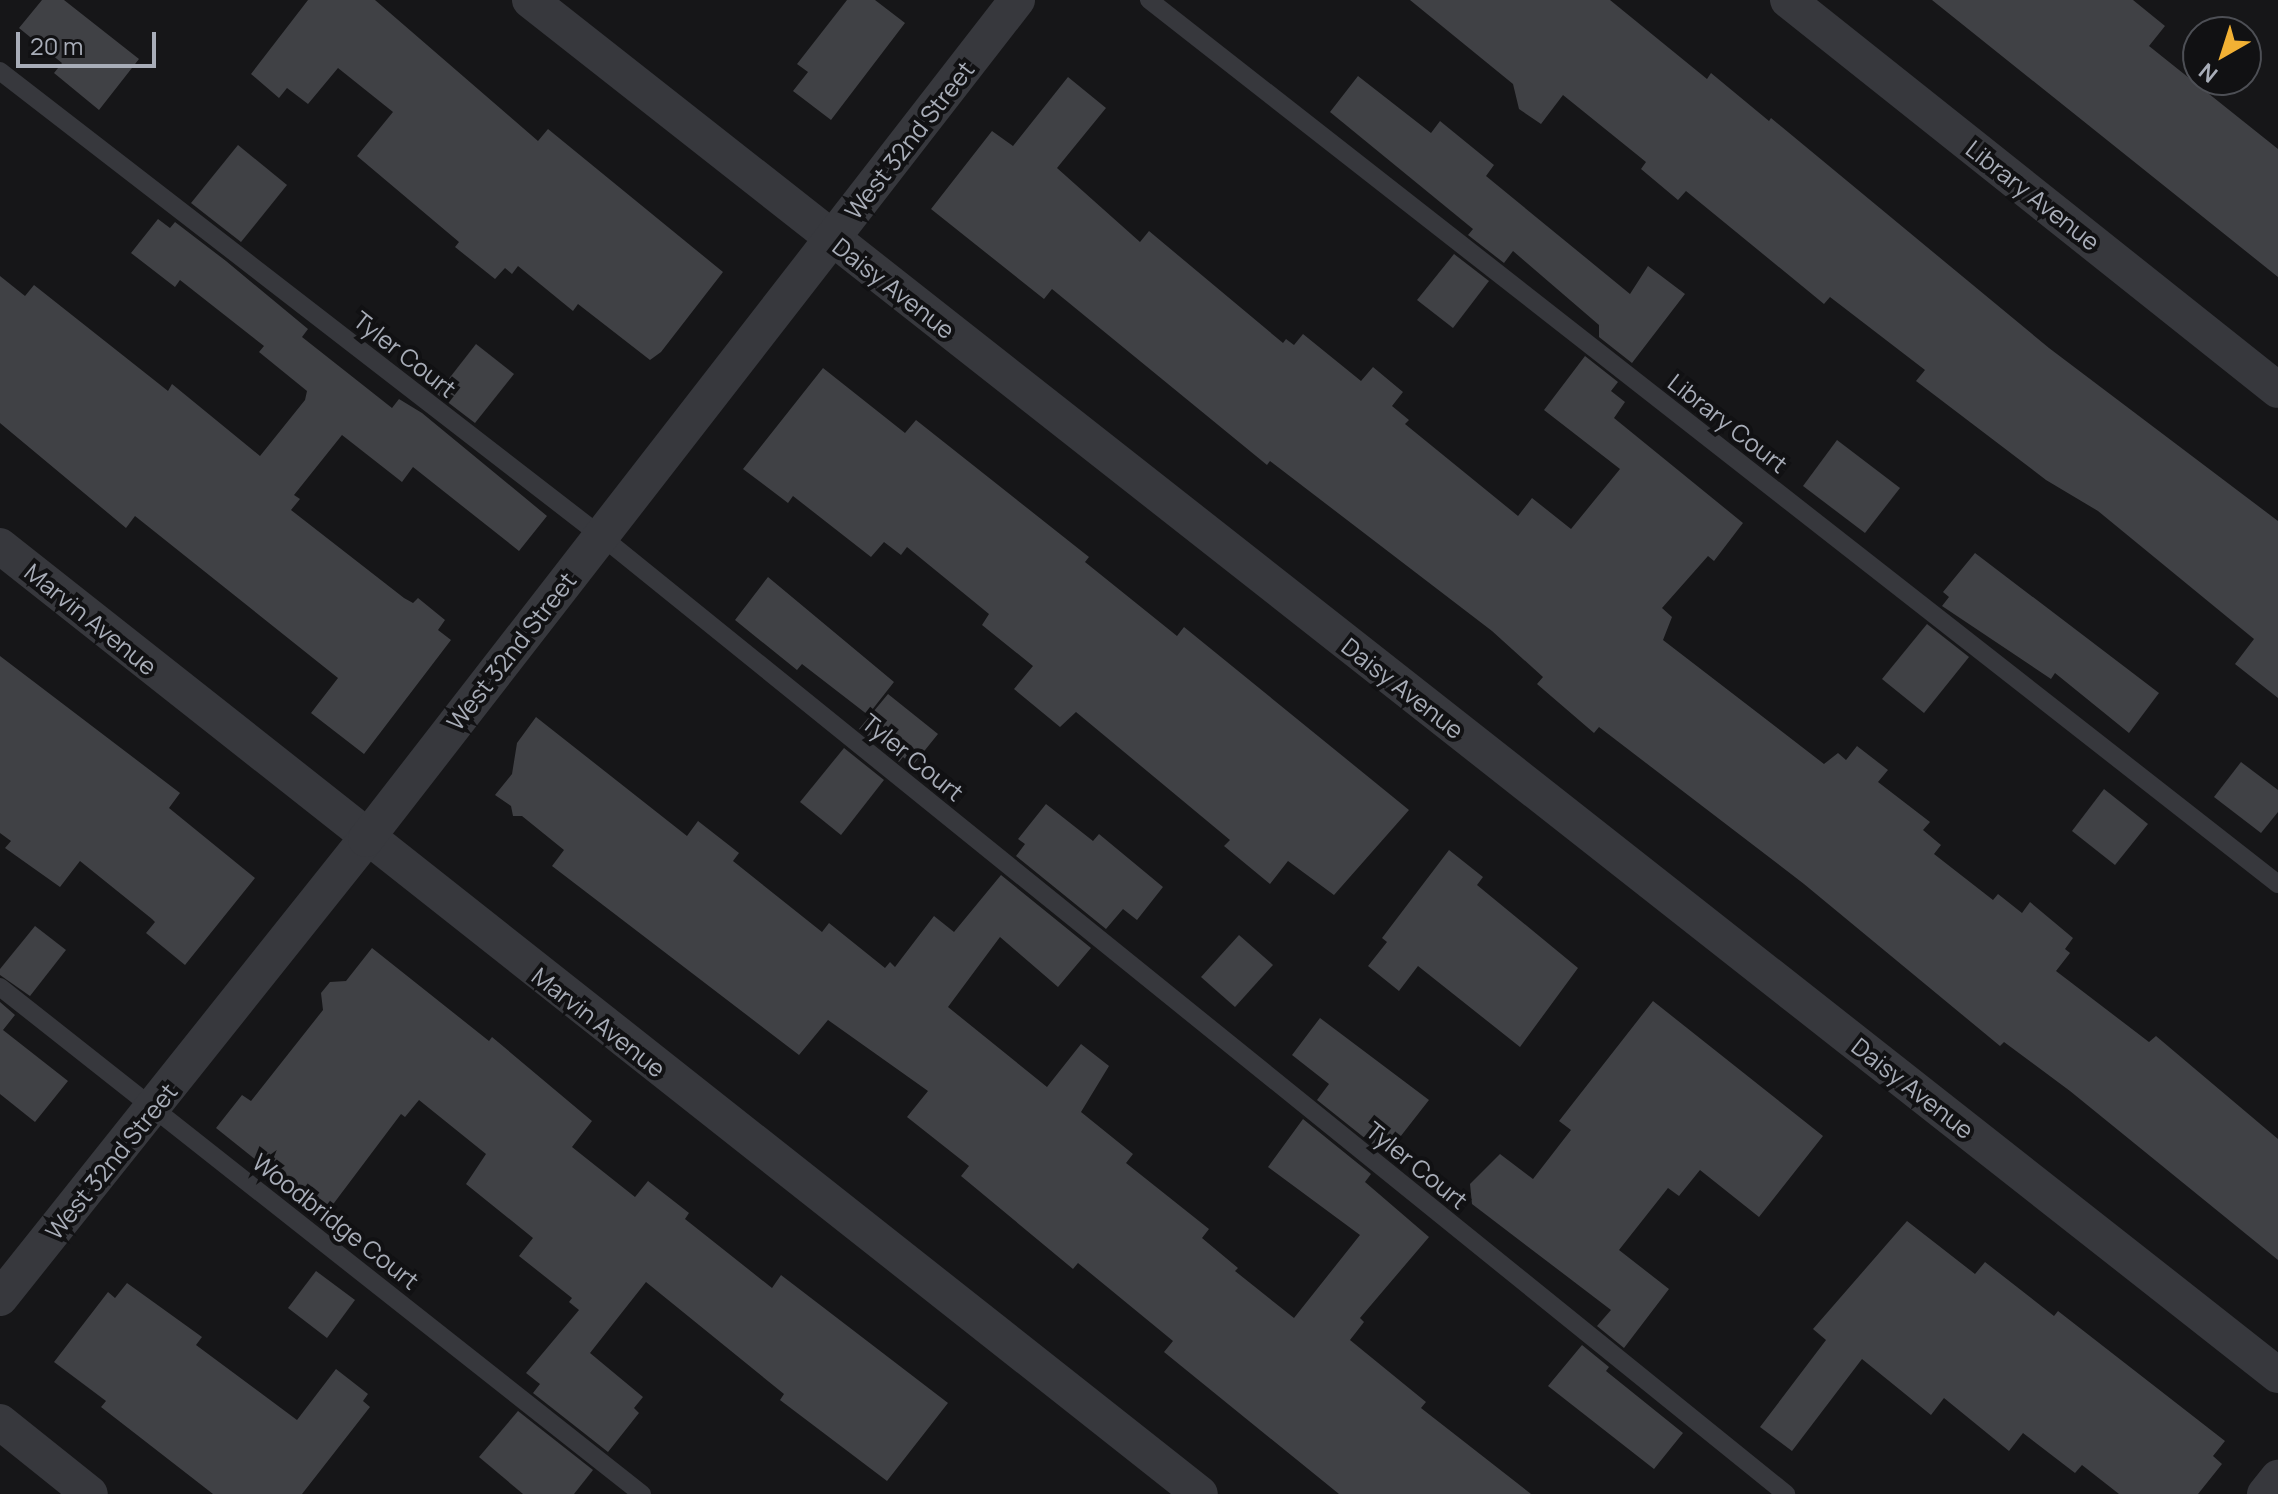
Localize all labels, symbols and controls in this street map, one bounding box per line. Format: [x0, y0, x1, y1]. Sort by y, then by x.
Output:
scale bar [20, 16, 160, 66]
north arrow [2182, 16, 2262, 96]
text: 20 m [30, 29, 83, 62]
street label: West 32nd Street [838, 55, 980, 225]
text: N [2193, 56, 2224, 90]
street label: Library Avenue [1960, 134, 2106, 256]
street label: Daisy Avenue [827, 231, 961, 345]
street label: Tyler Court [348, 305, 462, 403]
street label: Library Court [1663, 368, 1793, 478]
street label: Marvin Avenue [19, 557, 163, 681]
street label: West 32nd Street [440, 566, 582, 736]
street label: Daisy Avenue [1336, 631, 1470, 745]
street label: Tyler Court [856, 707, 970, 807]
street label: Marvin Avenue [527, 961, 671, 1083]
street label: Daisy Avenue [1846, 1031, 1980, 1145]
street label: West 32nd Street [39, 1077, 183, 1245]
street label: Tyler Court [1360, 1115, 1474, 1215]
street label: Woodbridge Court [247, 1147, 425, 1295]

